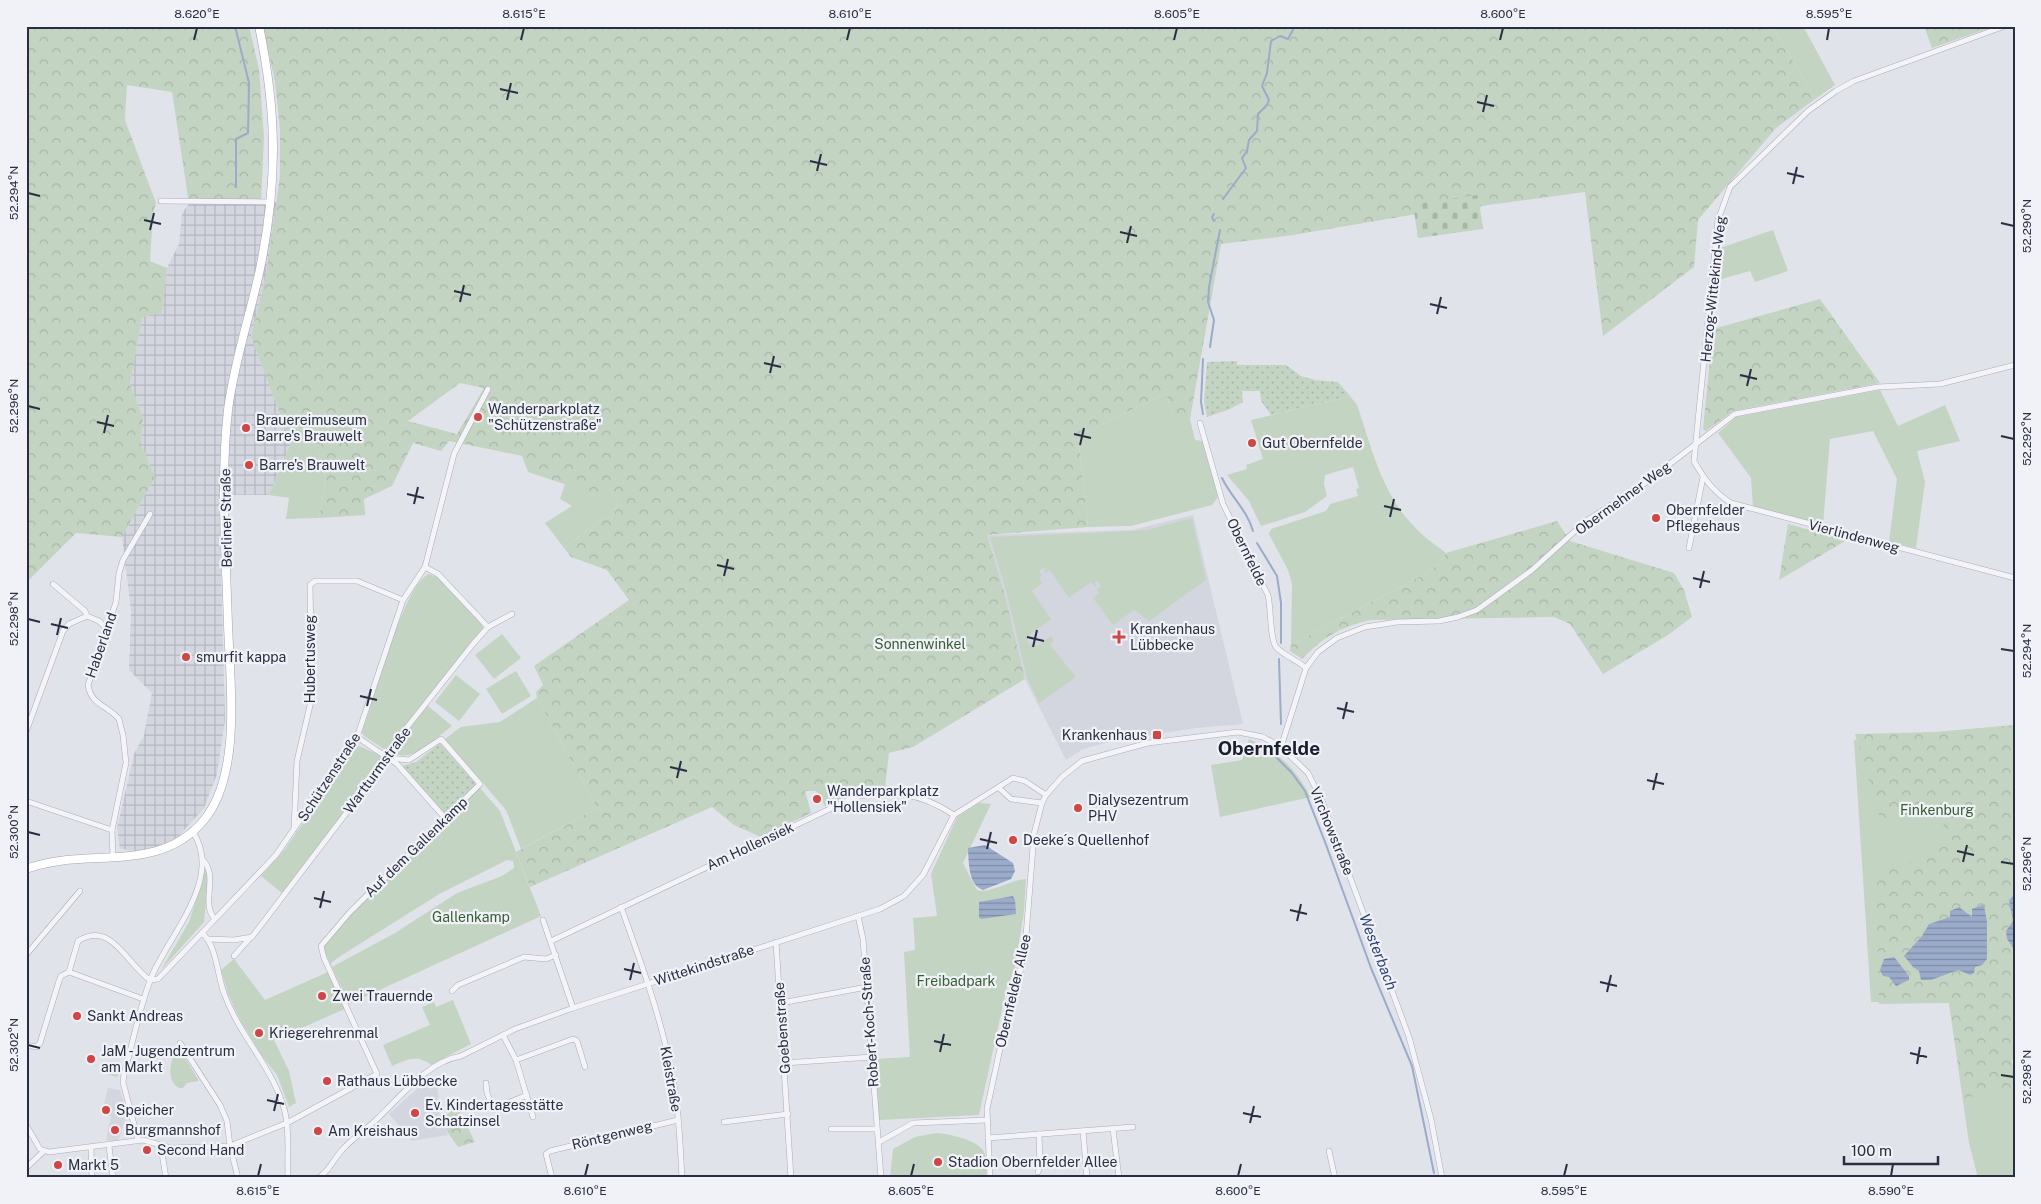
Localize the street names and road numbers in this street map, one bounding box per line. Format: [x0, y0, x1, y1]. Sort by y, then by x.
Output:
street label: Herzog-Wittekind-Weg [1697, 215, 1729, 363]
street label: Obermehner Weg [1572, 458, 1674, 538]
street label: Berliner Straße [217, 468, 235, 568]
street label: Obernfelde [1224, 516, 1270, 589]
street label: Vierlindenweg [1807, 516, 1902, 556]
street label: Haberland [82, 610, 120, 680]
street label: Hubertusweg [302, 615, 318, 703]
street label: Wartturmstraße [340, 724, 414, 816]
street label: Schützenstraße [294, 730, 364, 824]
street label: Virchowstraße [1307, 784, 1357, 878]
street label: Auf dem Gallenkamp [361, 794, 471, 900]
street label: Am Hollensiek [704, 819, 796, 873]
street label: Obernfelder Allee [992, 933, 1034, 1049]
street label: Wittekindstraße [652, 941, 756, 989]
street label: Robert-Koch-Straße [856, 956, 882, 1088]
street label: Goebenstraße [771, 982, 793, 1074]
street label: Kleistraße [657, 1045, 685, 1113]
street label: Röntgenweg [570, 1117, 654, 1153]

